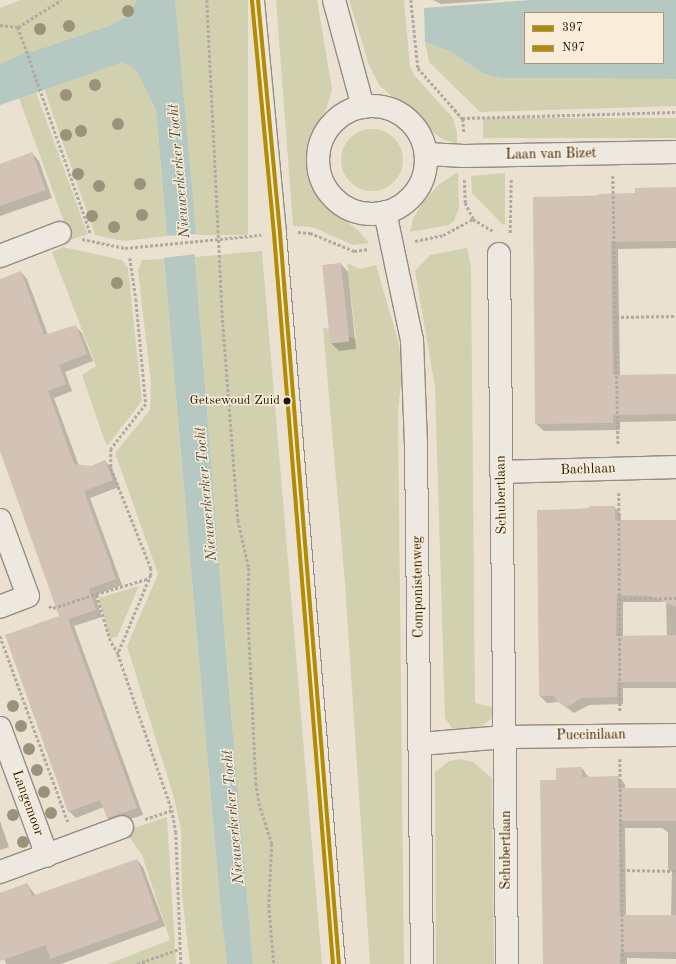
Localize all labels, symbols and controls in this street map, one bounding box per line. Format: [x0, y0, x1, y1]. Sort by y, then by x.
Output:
legend [524, 12, 664, 64]
text: 397 [562, 22, 583, 34]
text: N97 [562, 42, 585, 54]
water label: Nieuwerkerker Tocht [165, 103, 195, 239]
street label: Laan van Bizet [505, 145, 597, 163]
place label: Getsewoud Zuid [189, 393, 280, 409]
marker: Getsewoud Zuid [282, 396, 292, 406]
water label: Nieuwerkerker Tocht [192, 426, 222, 562]
street label: Schubertlaan [492, 455, 510, 535]
street label: Bachlaan [560, 460, 616, 478]
street label: Componistenweg [409, 536, 427, 638]
street label: Puccinilaan [556, 726, 626, 744]
water label: Nieuwerkerker Tocht [219, 749, 249, 885]
street label: Langemoor [8, 768, 48, 838]
street label: Schubertlaan [498, 810, 514, 890]

